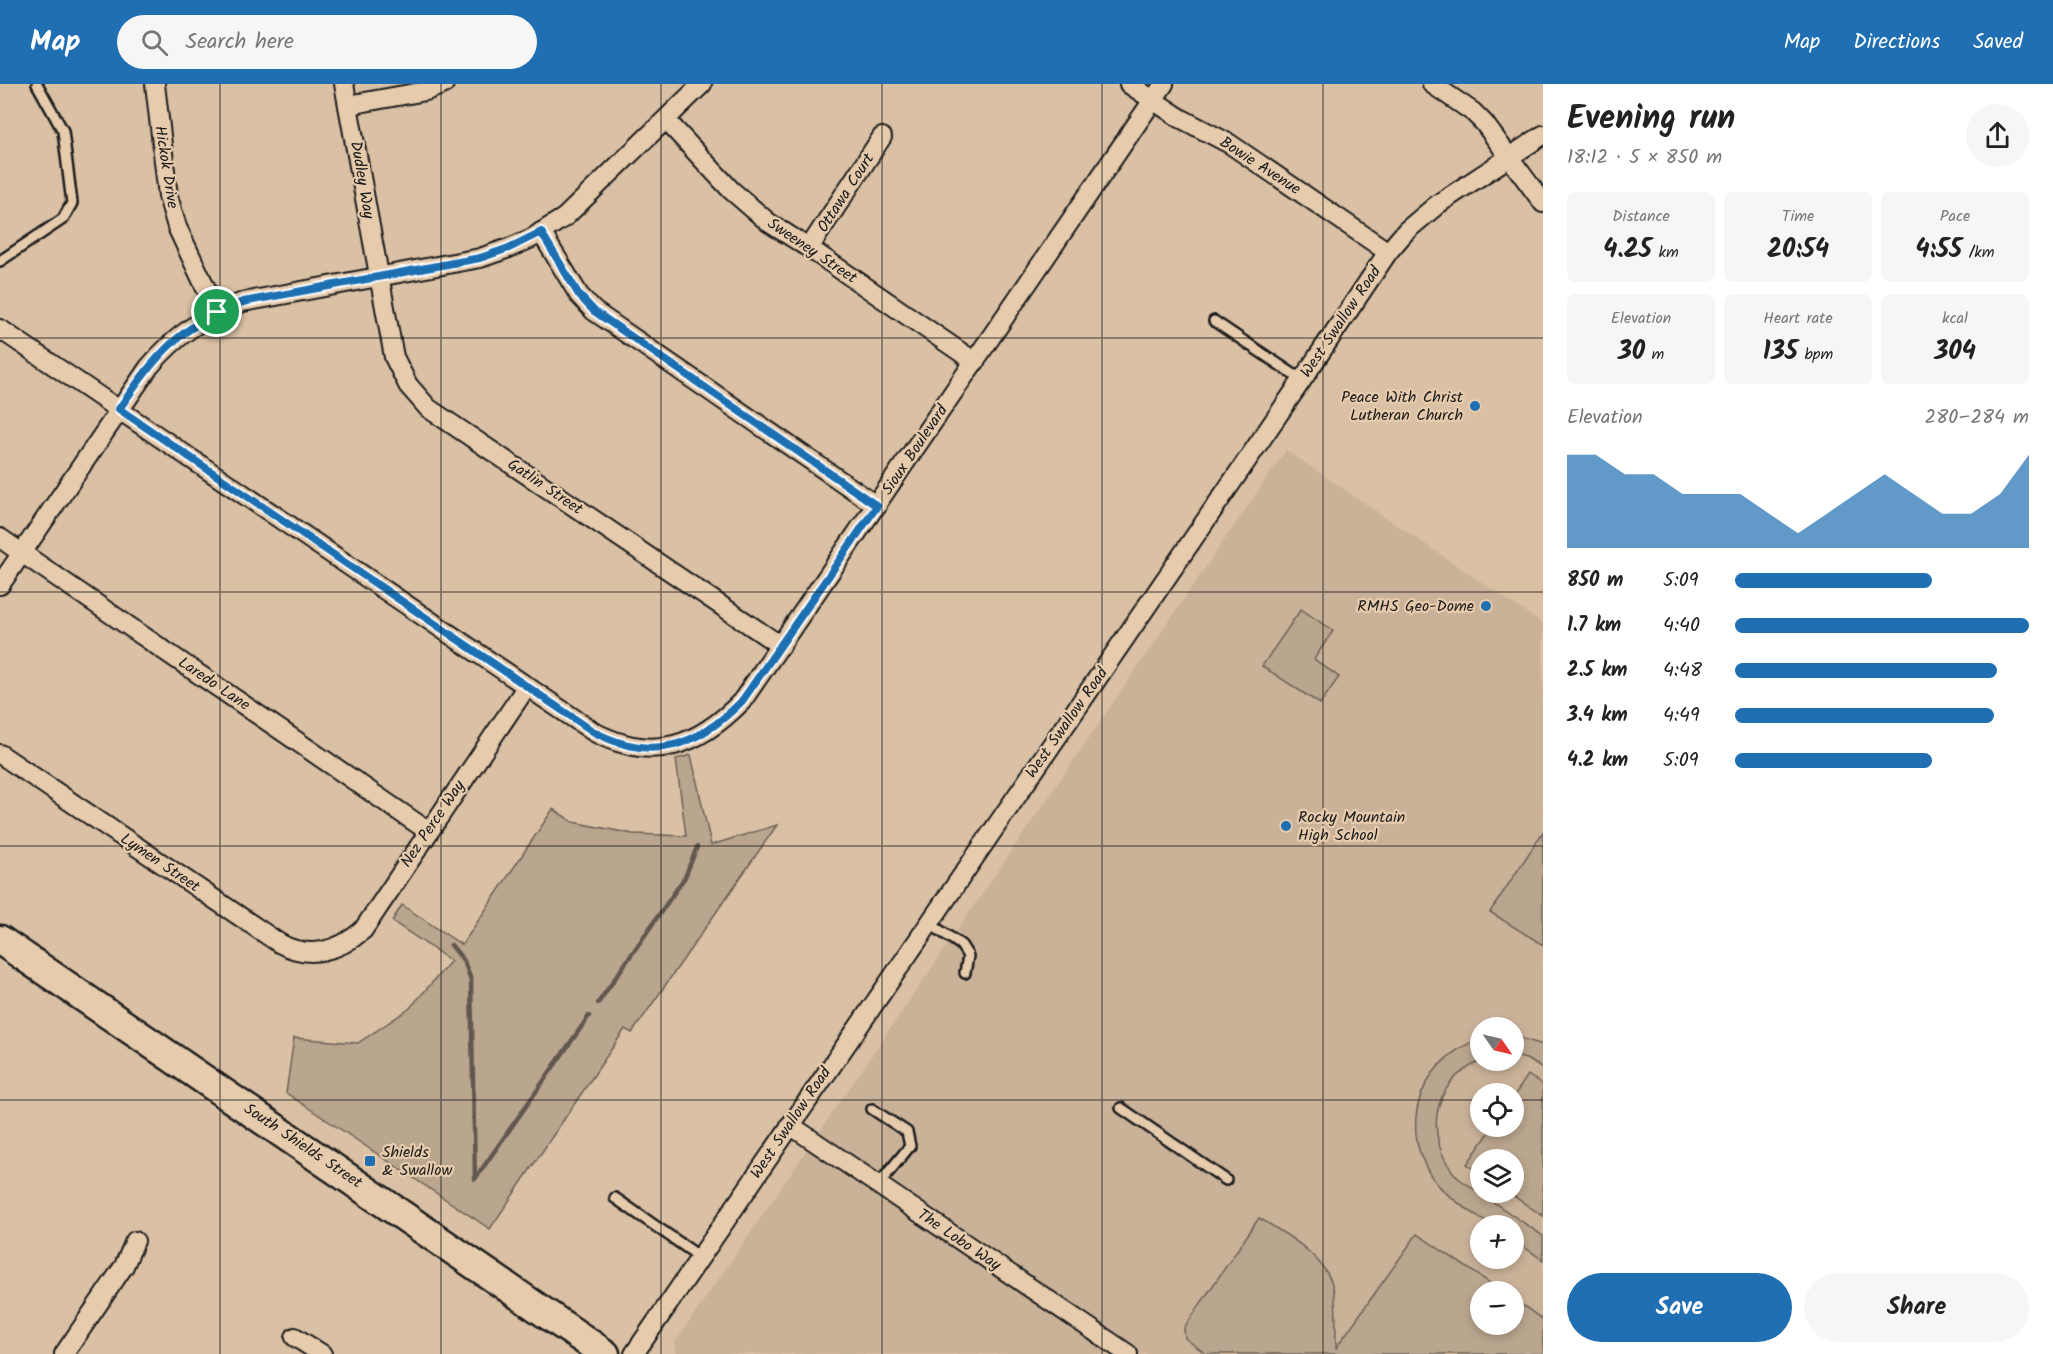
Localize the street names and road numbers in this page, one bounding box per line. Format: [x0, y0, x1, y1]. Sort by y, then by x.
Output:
street label: Hickok Drive [147, 124, 185, 210]
street label: Bowie Avenue [1214, 130, 1306, 202]
street label: Dudley Way [343, 139, 381, 221]
street label: Ottawa Court [811, 148, 882, 238]
street label: Sweeney Street [762, 212, 863, 291]
street label: West Swallow Road [1294, 260, 1388, 383]
street label: Sioux Boulevard [875, 399, 955, 500]
street label: Gatlin Street [502, 452, 589, 522]
street label: Laredo Lane [173, 651, 255, 717]
street label: West Swallow Road [1019, 662, 1115, 784]
street label: Nez Perce Way [394, 775, 472, 873]
street label: Lymen Street [115, 827, 206, 899]
street label: West Swallow Road [744, 1061, 838, 1184]
street label: South Shields Street [239, 1097, 368, 1196]
street label: The Lobo Way [912, 1203, 1006, 1278]

